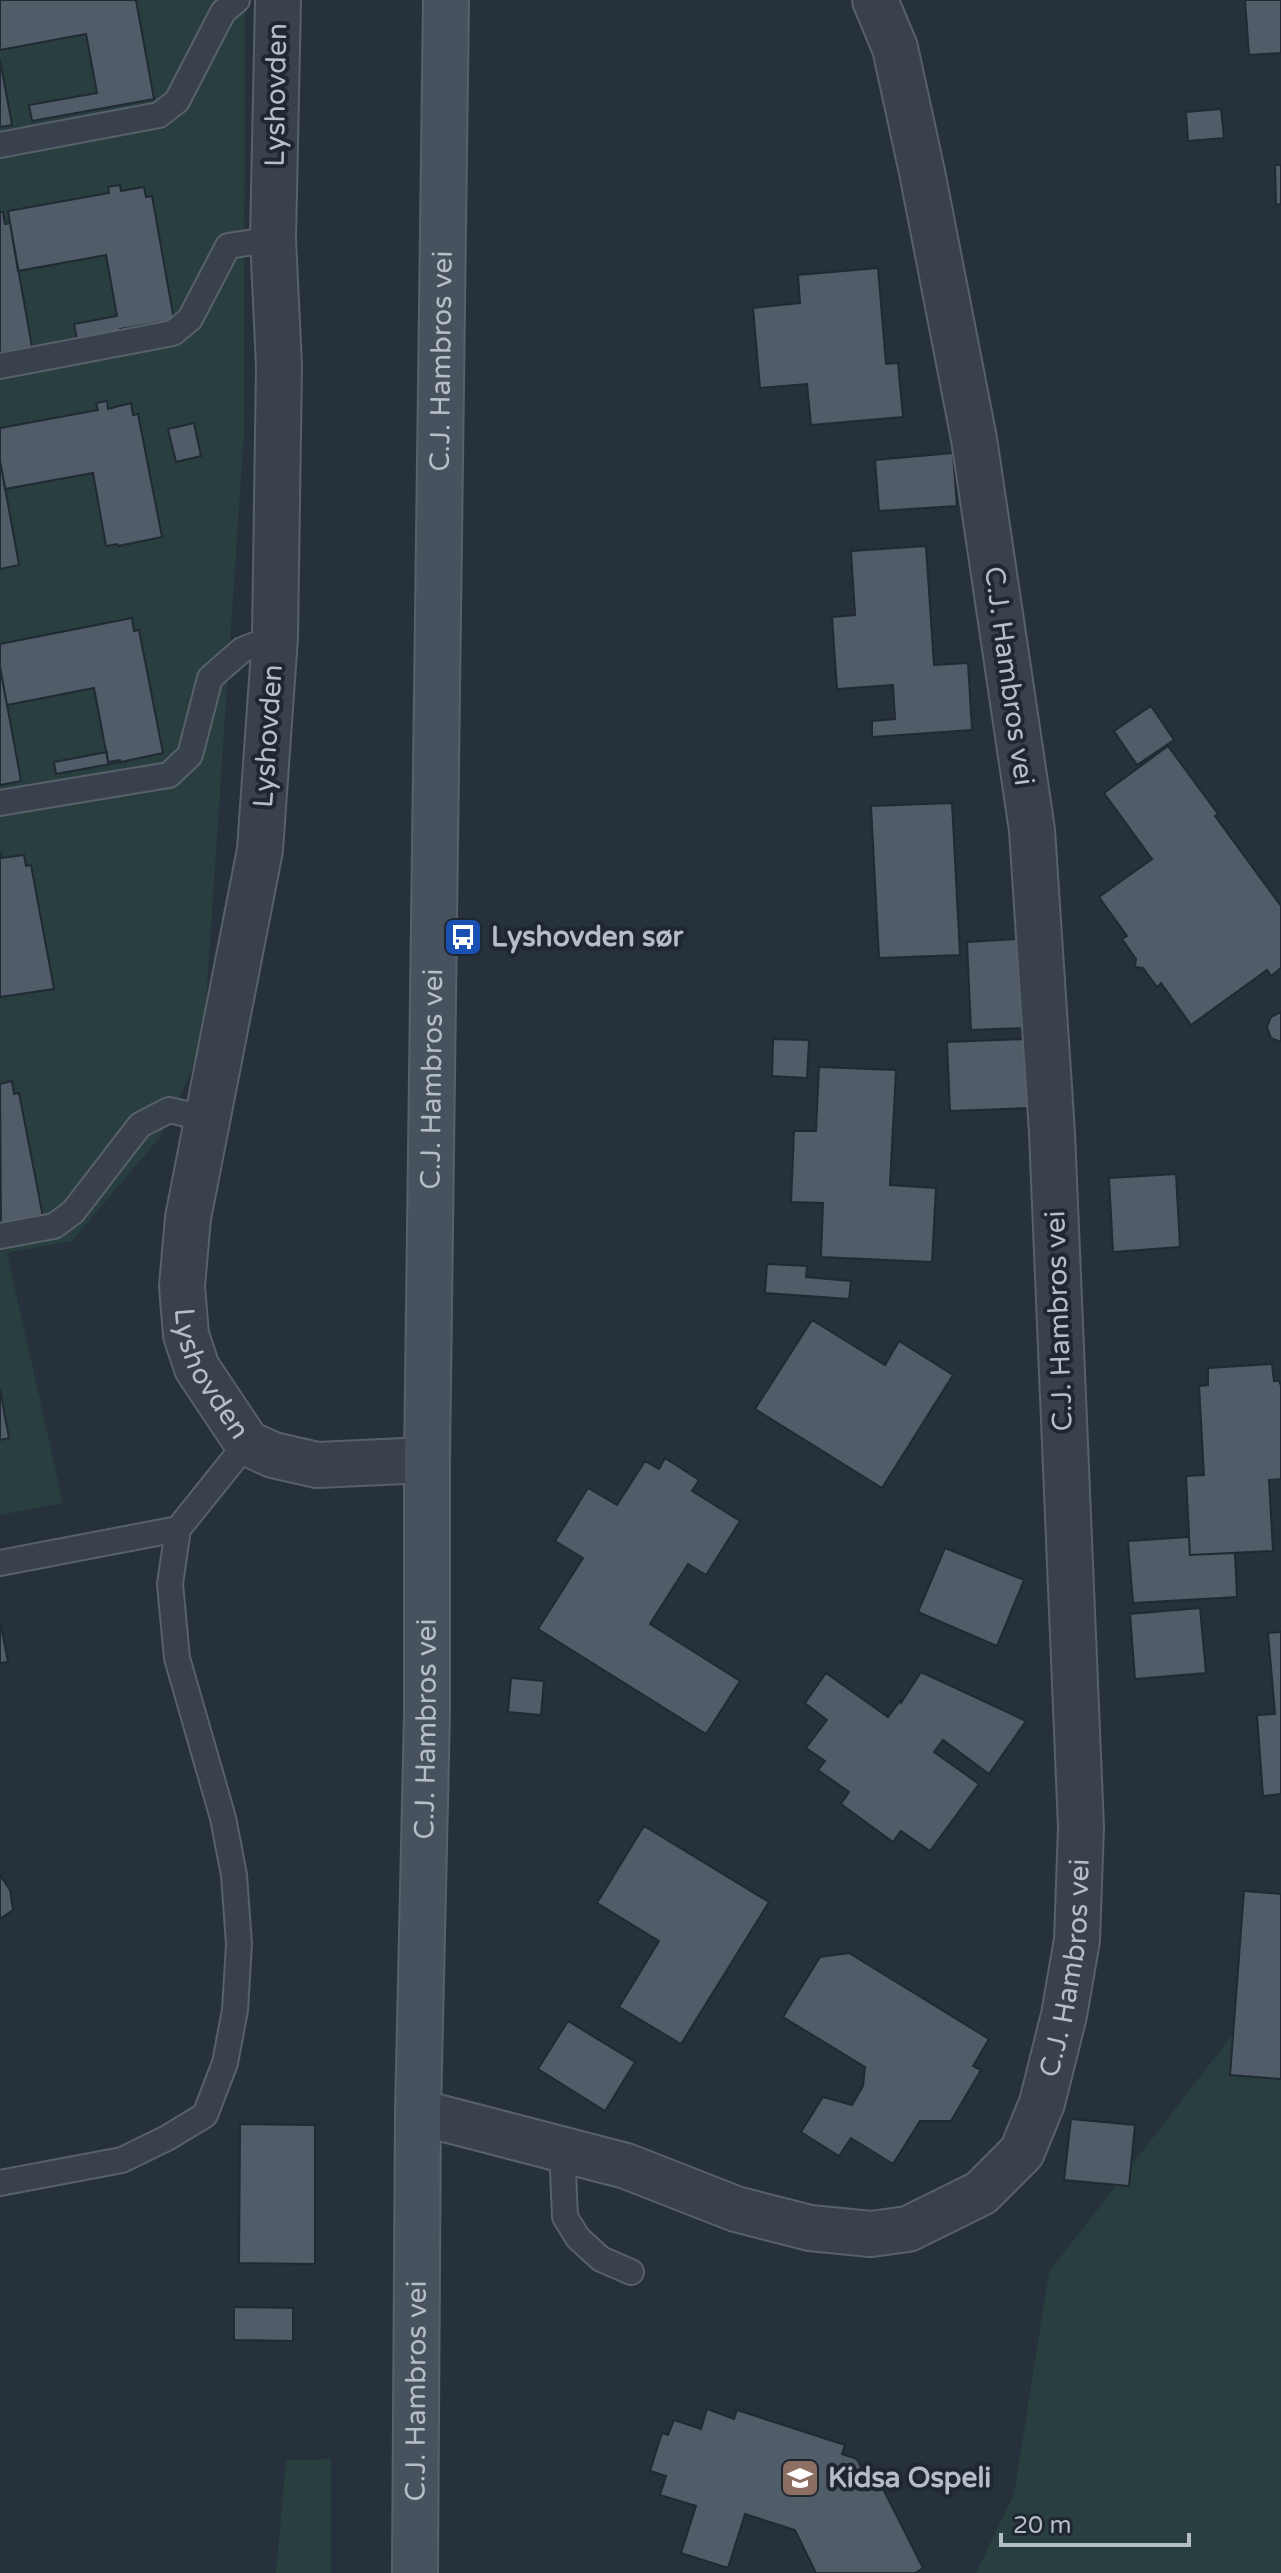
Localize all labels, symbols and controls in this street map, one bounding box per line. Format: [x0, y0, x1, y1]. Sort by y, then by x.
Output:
street label: Lyshovden [258, 23, 294, 167]
street label: C.J. Hambros vei [423, 250, 460, 472]
street label: C.J. Hambros vei [977, 564, 1041, 788]
street label: Lyshovden [246, 663, 290, 809]
bus stop icon: Lyshovden sør [442, 916, 484, 958]
place label: Lyshovden sør [491, 920, 684, 954]
street label: C.J. Hambros vei [414, 968, 450, 1190]
street label: C.J. Hambros vei [1038, 1210, 1080, 1432]
street label: Lyshovden [167, 1307, 257, 1446]
street label: C.J. Hambros vei [407, 1619, 444, 1840]
street label: C.J. Hambros vei [1032, 1858, 1097, 2081]
street label: C.J. Hambros vei [398, 2280, 434, 2502]
school or university icon: Kidsa Ospeli [779, 2457, 821, 2499]
place label: Kidsa Ospeli [828, 2461, 991, 2495]
scale bar [1001, 2497, 1189, 2547]
text: 20 m [1013, 2511, 1071, 2540]

